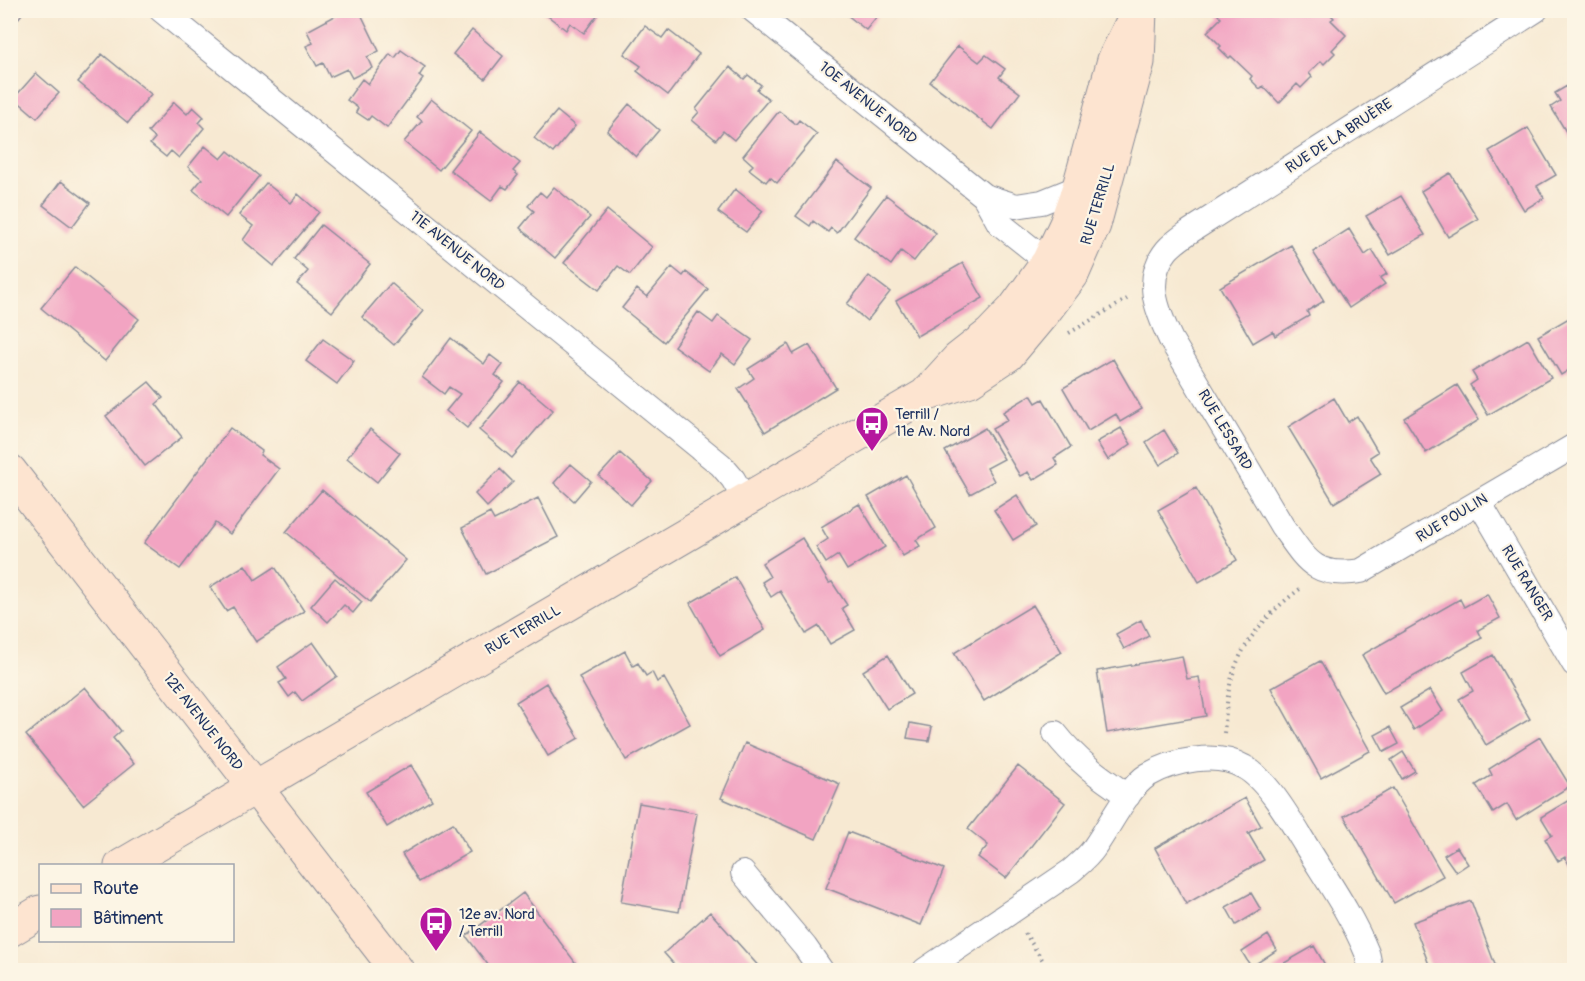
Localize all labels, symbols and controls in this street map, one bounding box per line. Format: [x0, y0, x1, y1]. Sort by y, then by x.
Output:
street label: 10E AVENUE NORD [815, 58, 921, 148]
street label: RUE DE LA BRUÈRE [1282, 94, 1396, 178]
street label: RUE TERRILL [1077, 161, 1119, 247]
street label: 11E AVENUE NORD [406, 207, 508, 295]
street label: RUE LESSARD [1193, 386, 1257, 474]
bus stop icon: Terrill / 11e Av. Nord [854, 405, 890, 452]
place label: Terrill / 11e Av. Nord [895, 405, 970, 441]
street label: RUE POULIN [1413, 489, 1491, 547]
street label: RUE RANGER [1497, 542, 1557, 624]
street label: RUE TERRILL [482, 601, 564, 659]
street label: 12E AVENUE NORD [159, 669, 247, 775]
legend [39, 864, 234, 942]
text: Route [93, 877, 138, 900]
bus stop icon: 12e av. Nord / Terrill [418, 905, 454, 952]
place label: 12e av. Nord / Terrill [459, 905, 535, 941]
text: Bâtiment [93, 907, 164, 930]

